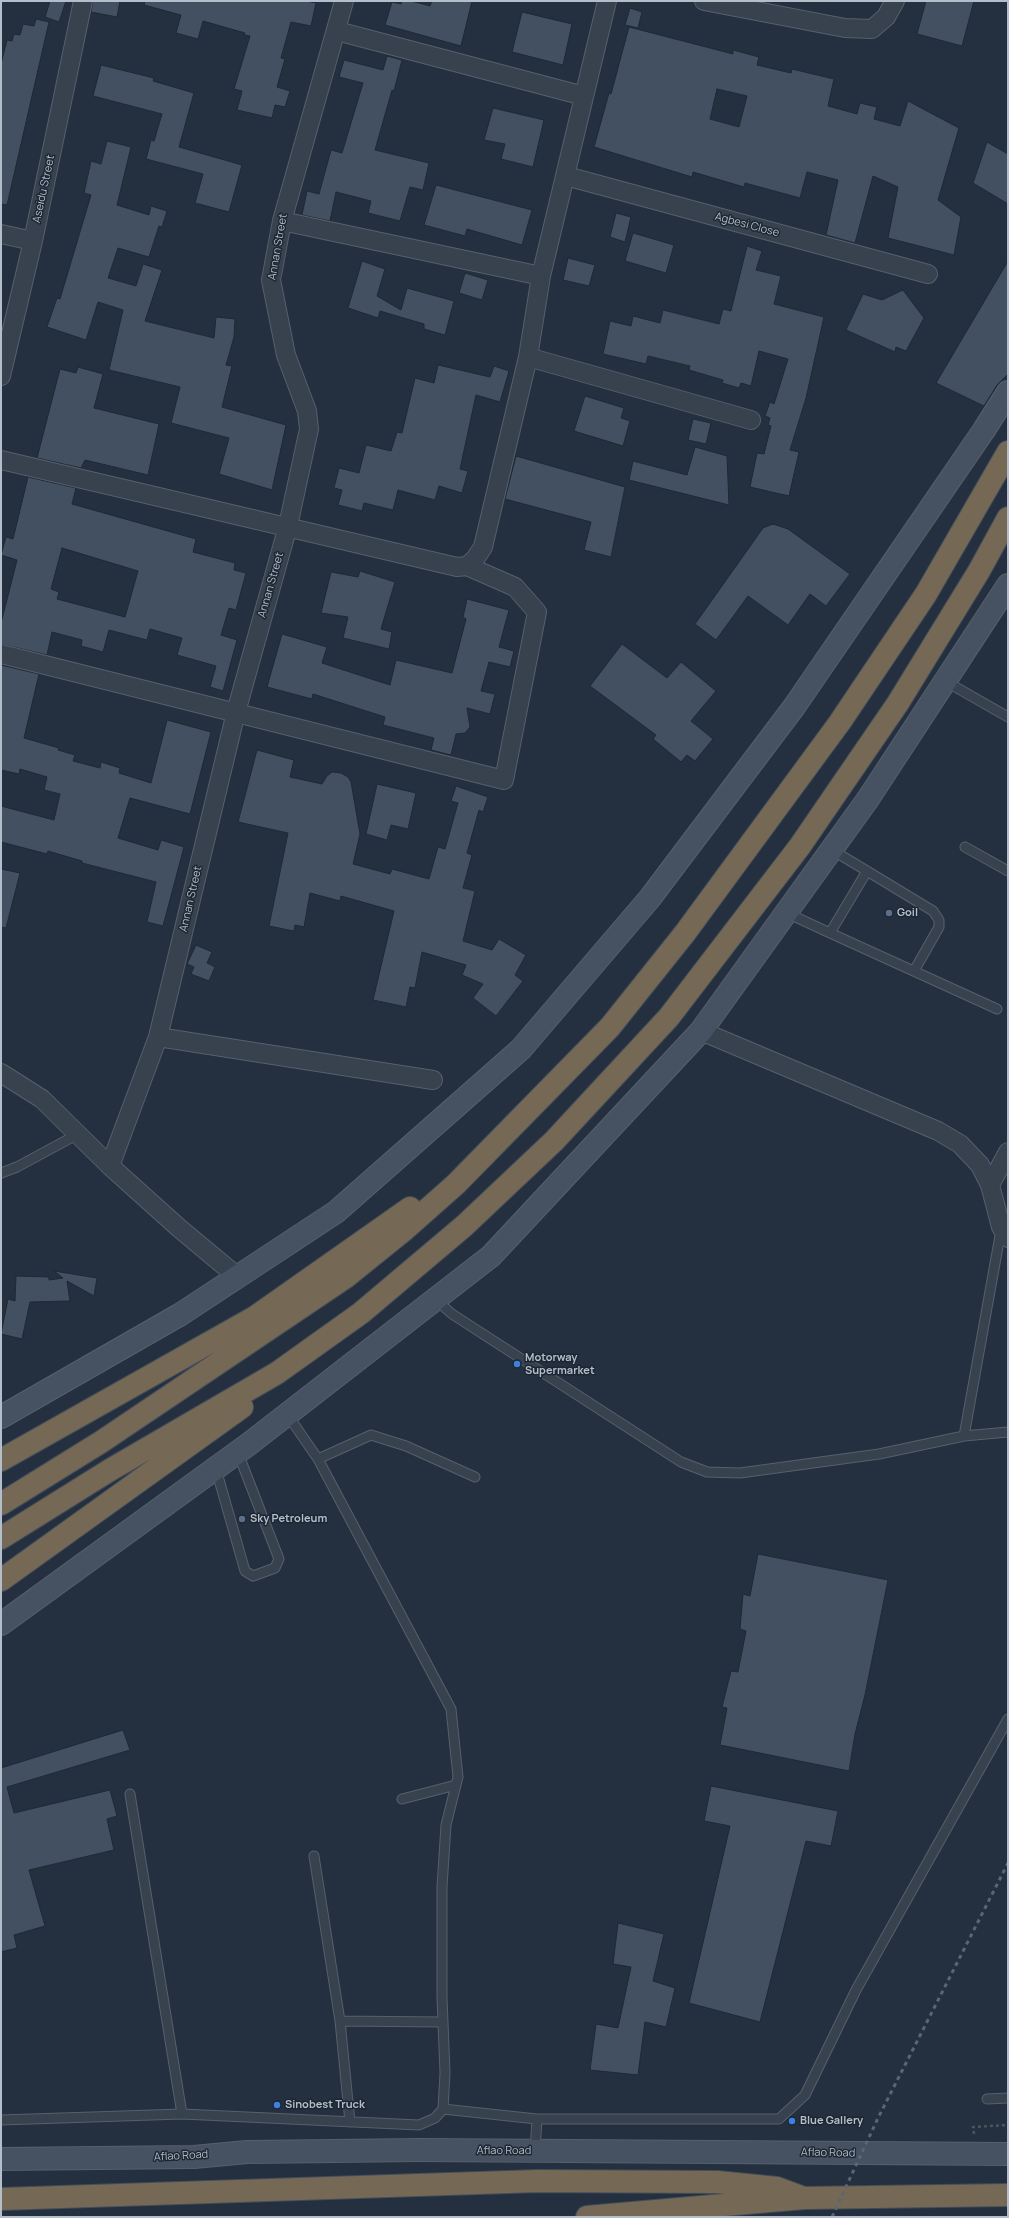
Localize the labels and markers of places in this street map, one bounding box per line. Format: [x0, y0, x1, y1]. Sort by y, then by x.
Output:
place label: Goil [897, 906, 918, 920]
marker: Goil [884, 908, 894, 918]
place label: Motorway Supermarket [525, 1351, 595, 1377]
marker: Motorway Supermarket [512, 1359, 522, 1369]
place label: Sky Petroleum [250, 1512, 327, 1526]
marker: Sky Petroleum [237, 1514, 247, 1524]
place label: Sinobest Truck [285, 2098, 365, 2112]
marker: Sinobest Truck [272, 2100, 282, 2110]
place label: Blue Gallery [800, 2114, 863, 2128]
marker: Blue Gallery [787, 2116, 797, 2126]

